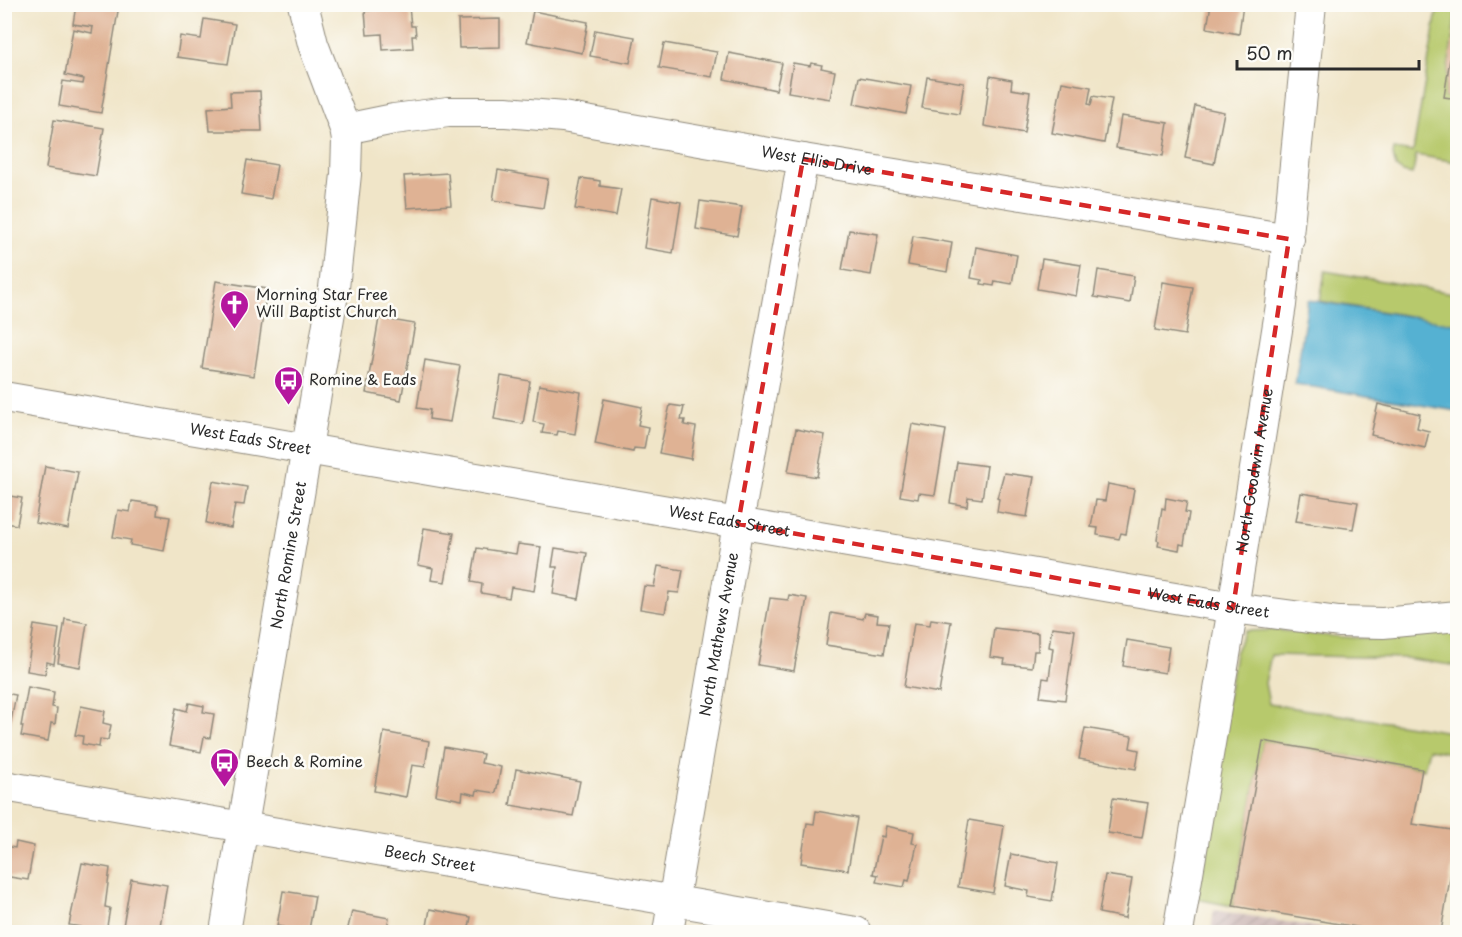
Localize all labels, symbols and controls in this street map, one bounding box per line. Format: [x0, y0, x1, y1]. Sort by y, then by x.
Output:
scale bar [1237, 33, 1418, 71]
text: 50 m [1246, 39, 1293, 66]
street label: West Ellis Drive [760, 139, 874, 180]
place label: Morning Star Free Will Baptist Church [256, 282, 397, 322]
church icon: Morning Star Free Will Baptist Church [219, 288, 251, 330]
bus stop icon: Romine & Eads [272, 364, 304, 406]
place label: Romine & Eads [309, 367, 416, 390]
street label: North Goodwin Avenue [1229, 386, 1278, 554]
street label: West Eads Street [188, 416, 313, 460]
street label: North Romine Street [263, 479, 311, 631]
street label: West Eads Street [667, 498, 792, 542]
street label: North Mathews Avenue [692, 550, 743, 718]
street label: West Eads Street [1146, 581, 1271, 623]
bus stop icon: Beech & Romine [209, 746, 241, 788]
place label: Beech & Romine [246, 749, 363, 772]
street label: Beech Street [383, 838, 477, 877]

